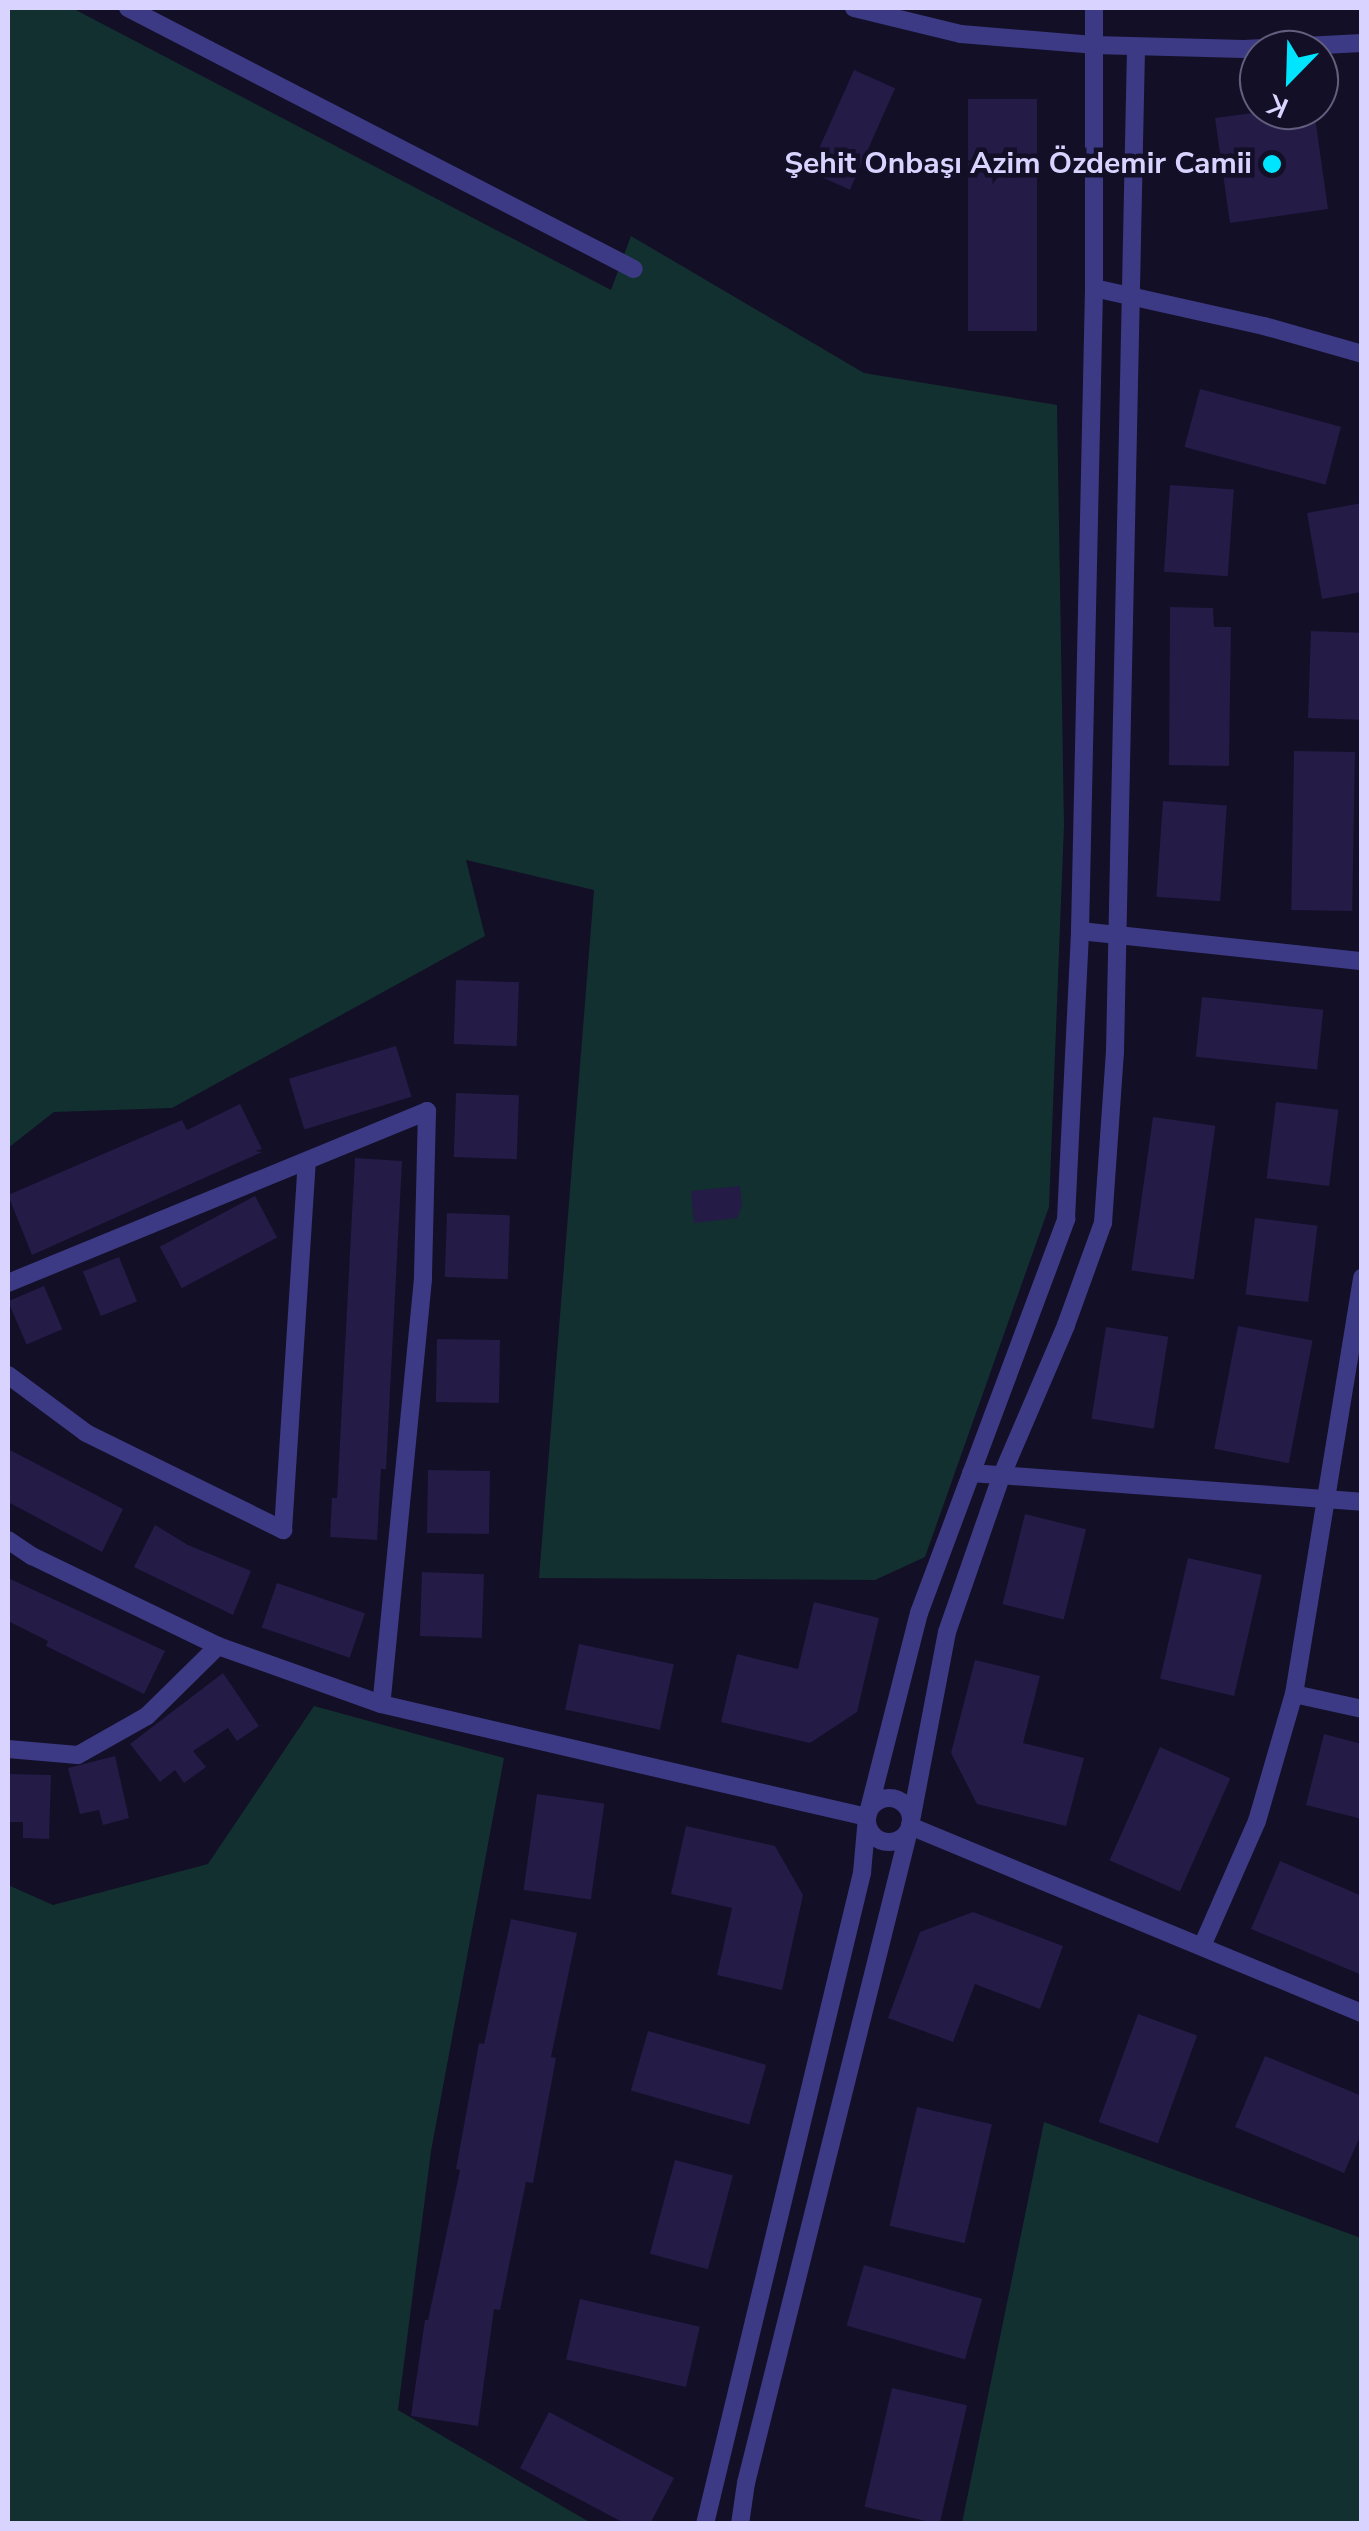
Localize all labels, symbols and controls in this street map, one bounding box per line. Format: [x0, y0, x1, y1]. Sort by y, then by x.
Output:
north arrow [1239, 30, 1339, 130]
text: K [1262, 85, 1294, 127]
place label: Şehit Onbaşı Azim Özdemir Camii [784, 146, 1252, 182]
marker: Şehit Onbaşı Azim Özdemir Camii [1261, 153, 1283, 175]

